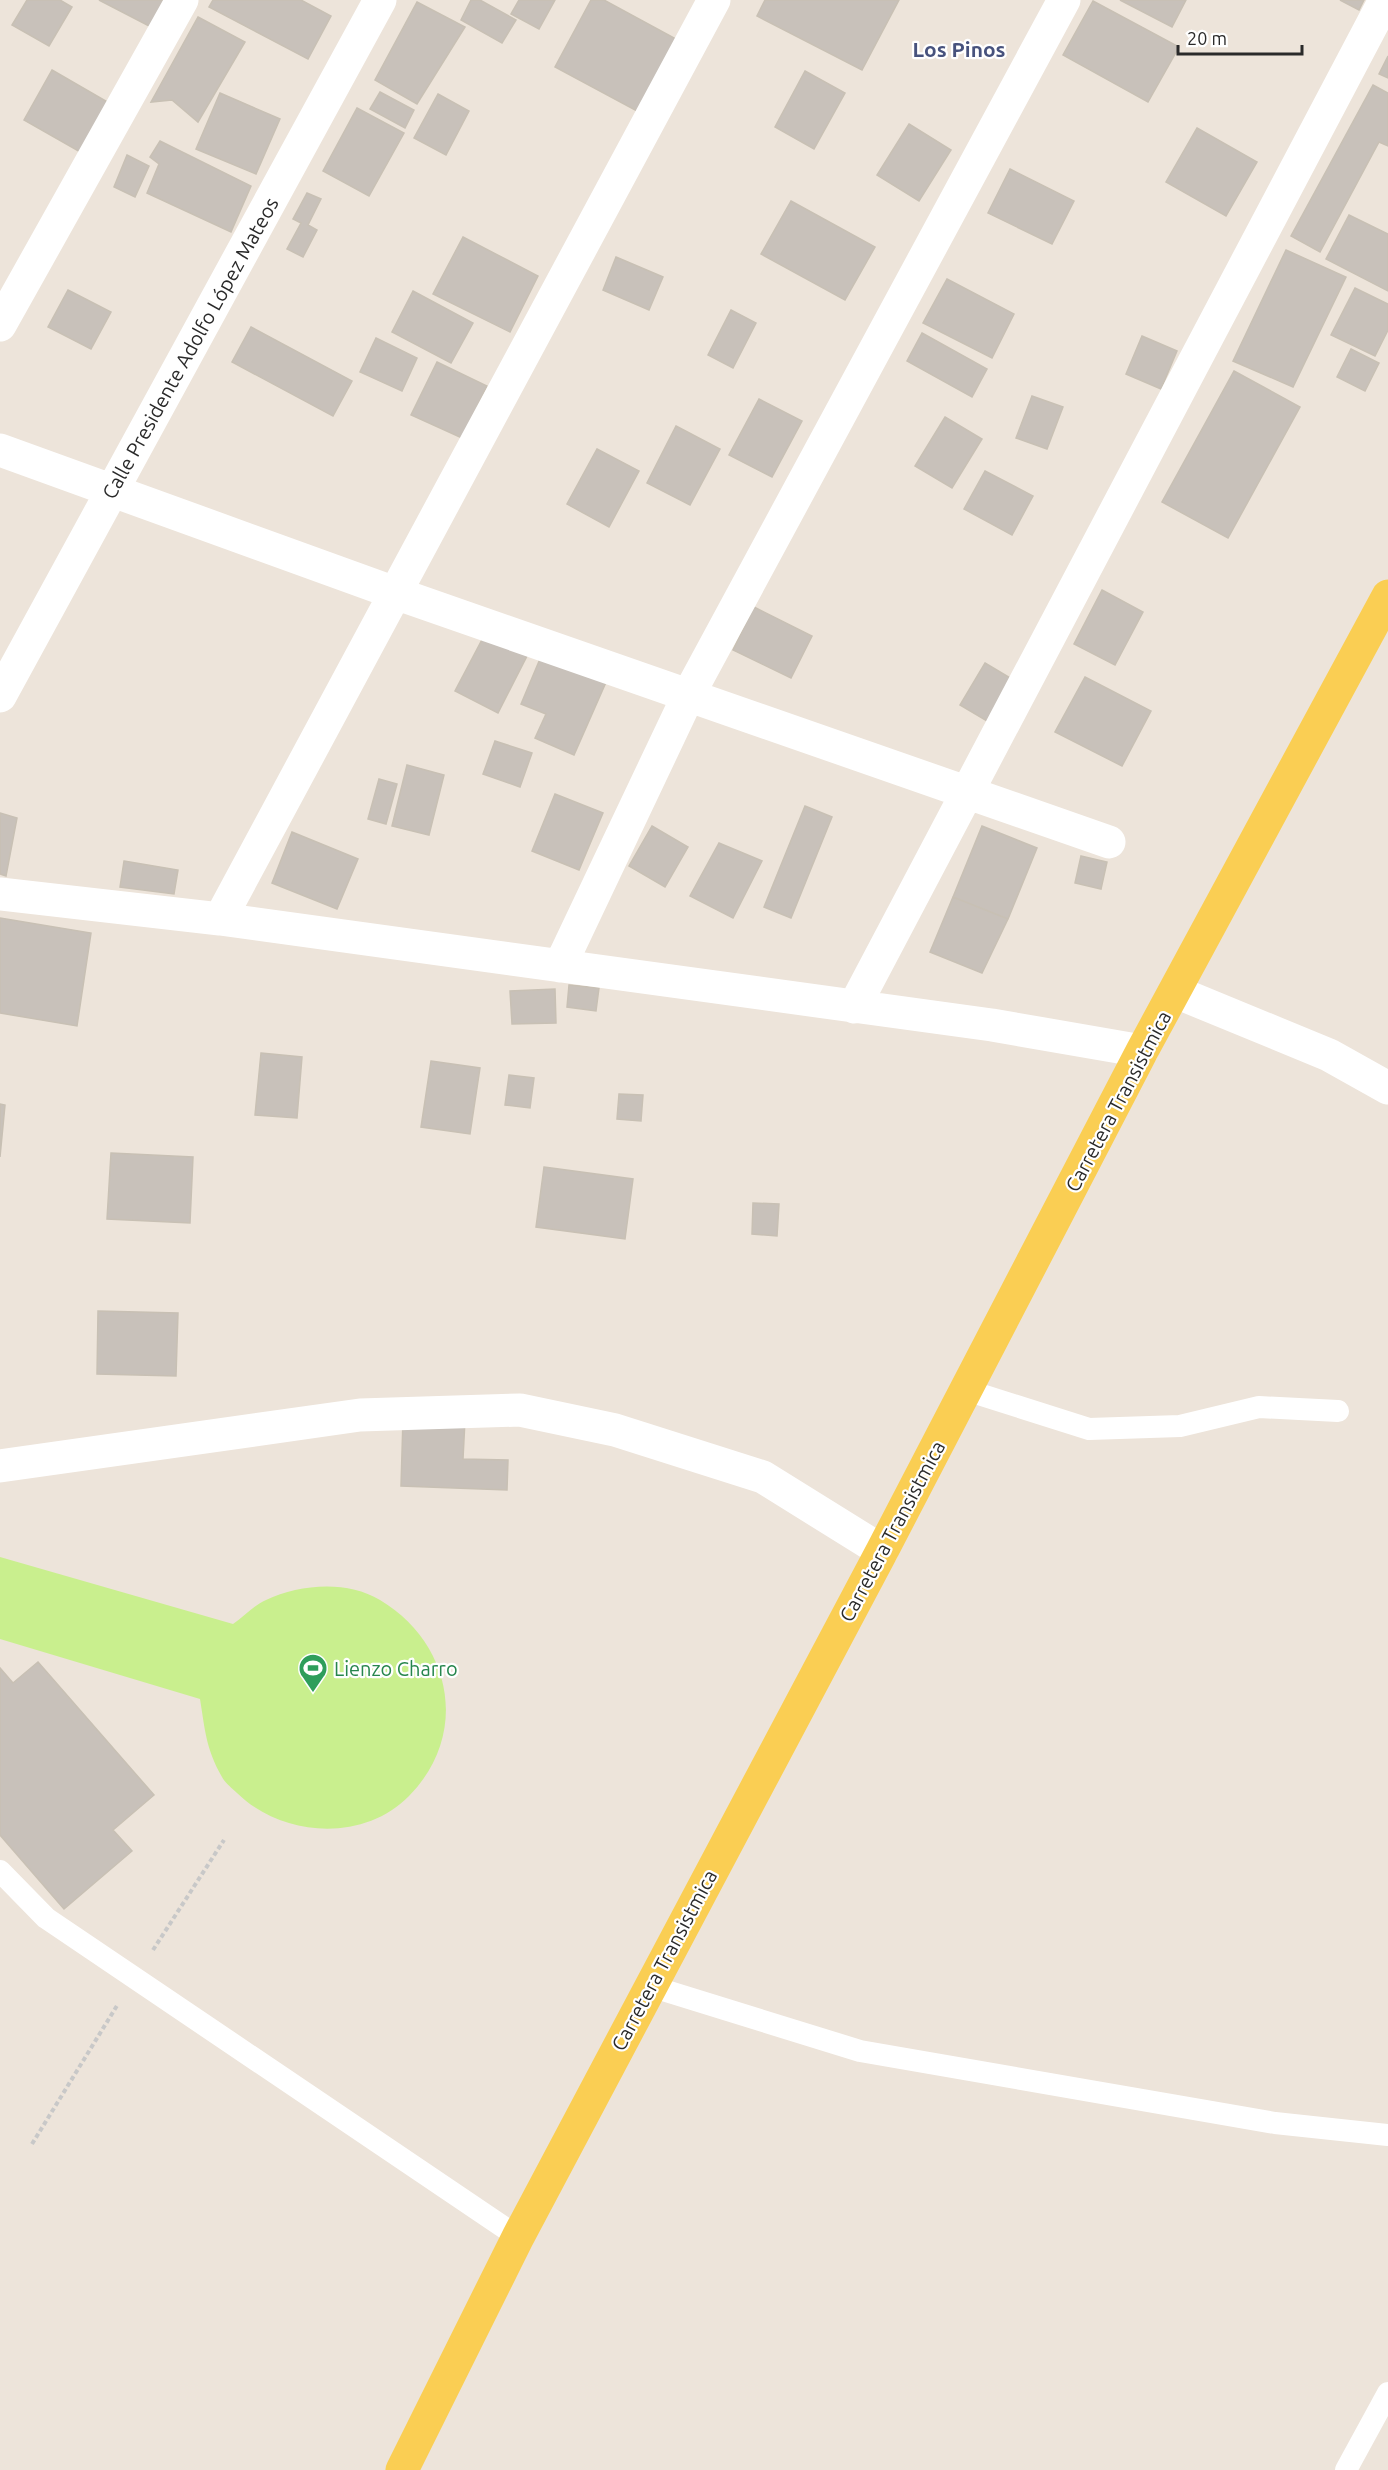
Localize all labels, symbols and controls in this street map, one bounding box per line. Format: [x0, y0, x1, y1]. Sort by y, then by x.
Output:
scale bar [1178, 18, 1302, 56]
text: 20 m [1187, 28, 1227, 48]
district label: Los Pinos [912, 37, 1006, 61]
street label: Calle Presidente Adolfo López Mateos [97, 193, 283, 503]
street label: Carretera Transistmica [1061, 1007, 1175, 1195]
street label: Carretera Transistmica [835, 1437, 949, 1625]
sports icon: Lienzo Charro [297, 1652, 329, 1694]
place label: Lienzo Charro [334, 1657, 458, 1680]
street label: Carretera Transistmica [607, 1866, 721, 2054]

